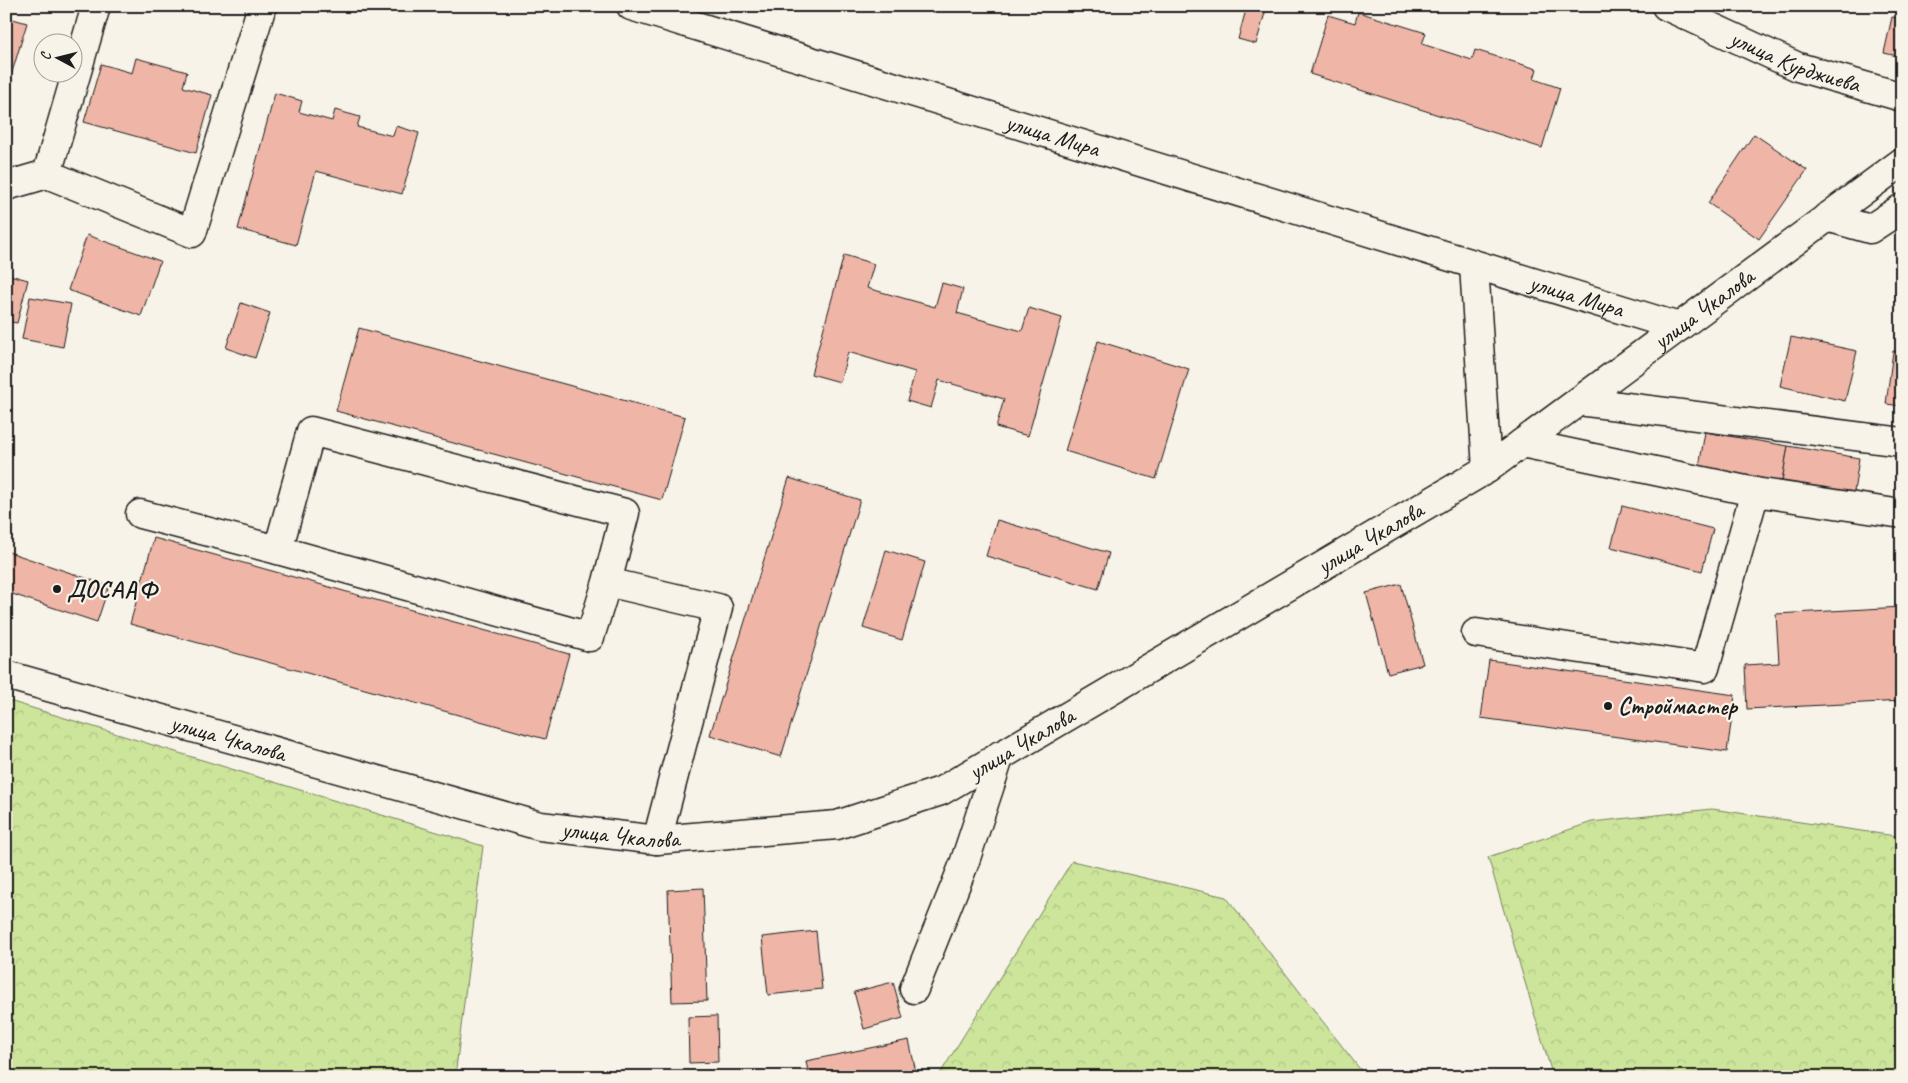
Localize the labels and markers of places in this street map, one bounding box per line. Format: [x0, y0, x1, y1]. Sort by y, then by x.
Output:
place label: ДОСААФ [67, 574, 159, 604]
marker: ДОСААФ [51, 583, 63, 595]
place label: Строймастер [1618, 691, 1739, 721]
marker: Строймастер [1602, 700, 1614, 712]

